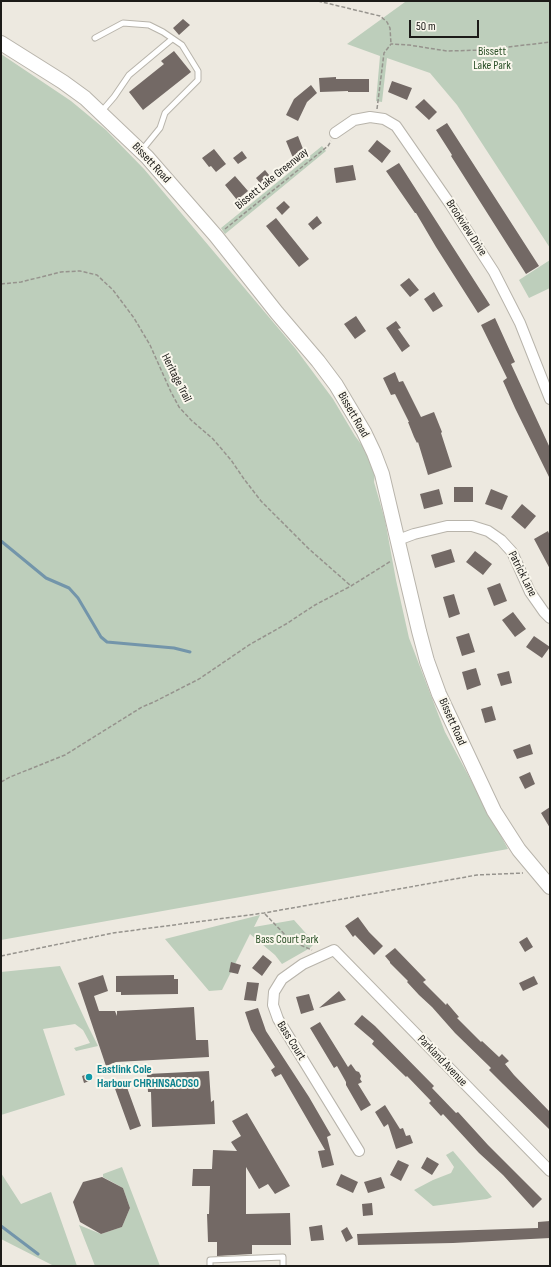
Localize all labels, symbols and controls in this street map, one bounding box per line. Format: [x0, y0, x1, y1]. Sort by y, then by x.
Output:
scale bar [411, 12, 481, 38]
text: 50 m [416, 19, 436, 34]
park label: Bissett Lake Park [473, 45, 511, 73]
street label: Bissett Road [129, 140, 173, 186]
street label: Bissett Lake Greenway [232, 145, 312, 213]
street label: Brookview Drive [442, 197, 490, 259]
street label: Heritage Trail [158, 351, 194, 405]
street label: Bissett Road [334, 390, 372, 440]
street label: Patrick Lane [504, 549, 540, 599]
street label: Bissett Road [435, 696, 469, 748]
park label: Bass Court Park [256, 933, 318, 947]
street label: Bass Court [273, 1019, 309, 1063]
street label: Parkland Avenue [414, 1032, 470, 1090]
place label: Eastlink Cole Harbour CHRHNSACDS0 [97, 1063, 199, 1091]
marker: Eastlink Cole Harbour CHRHNSACDS0 [84, 1072, 94, 1082]

